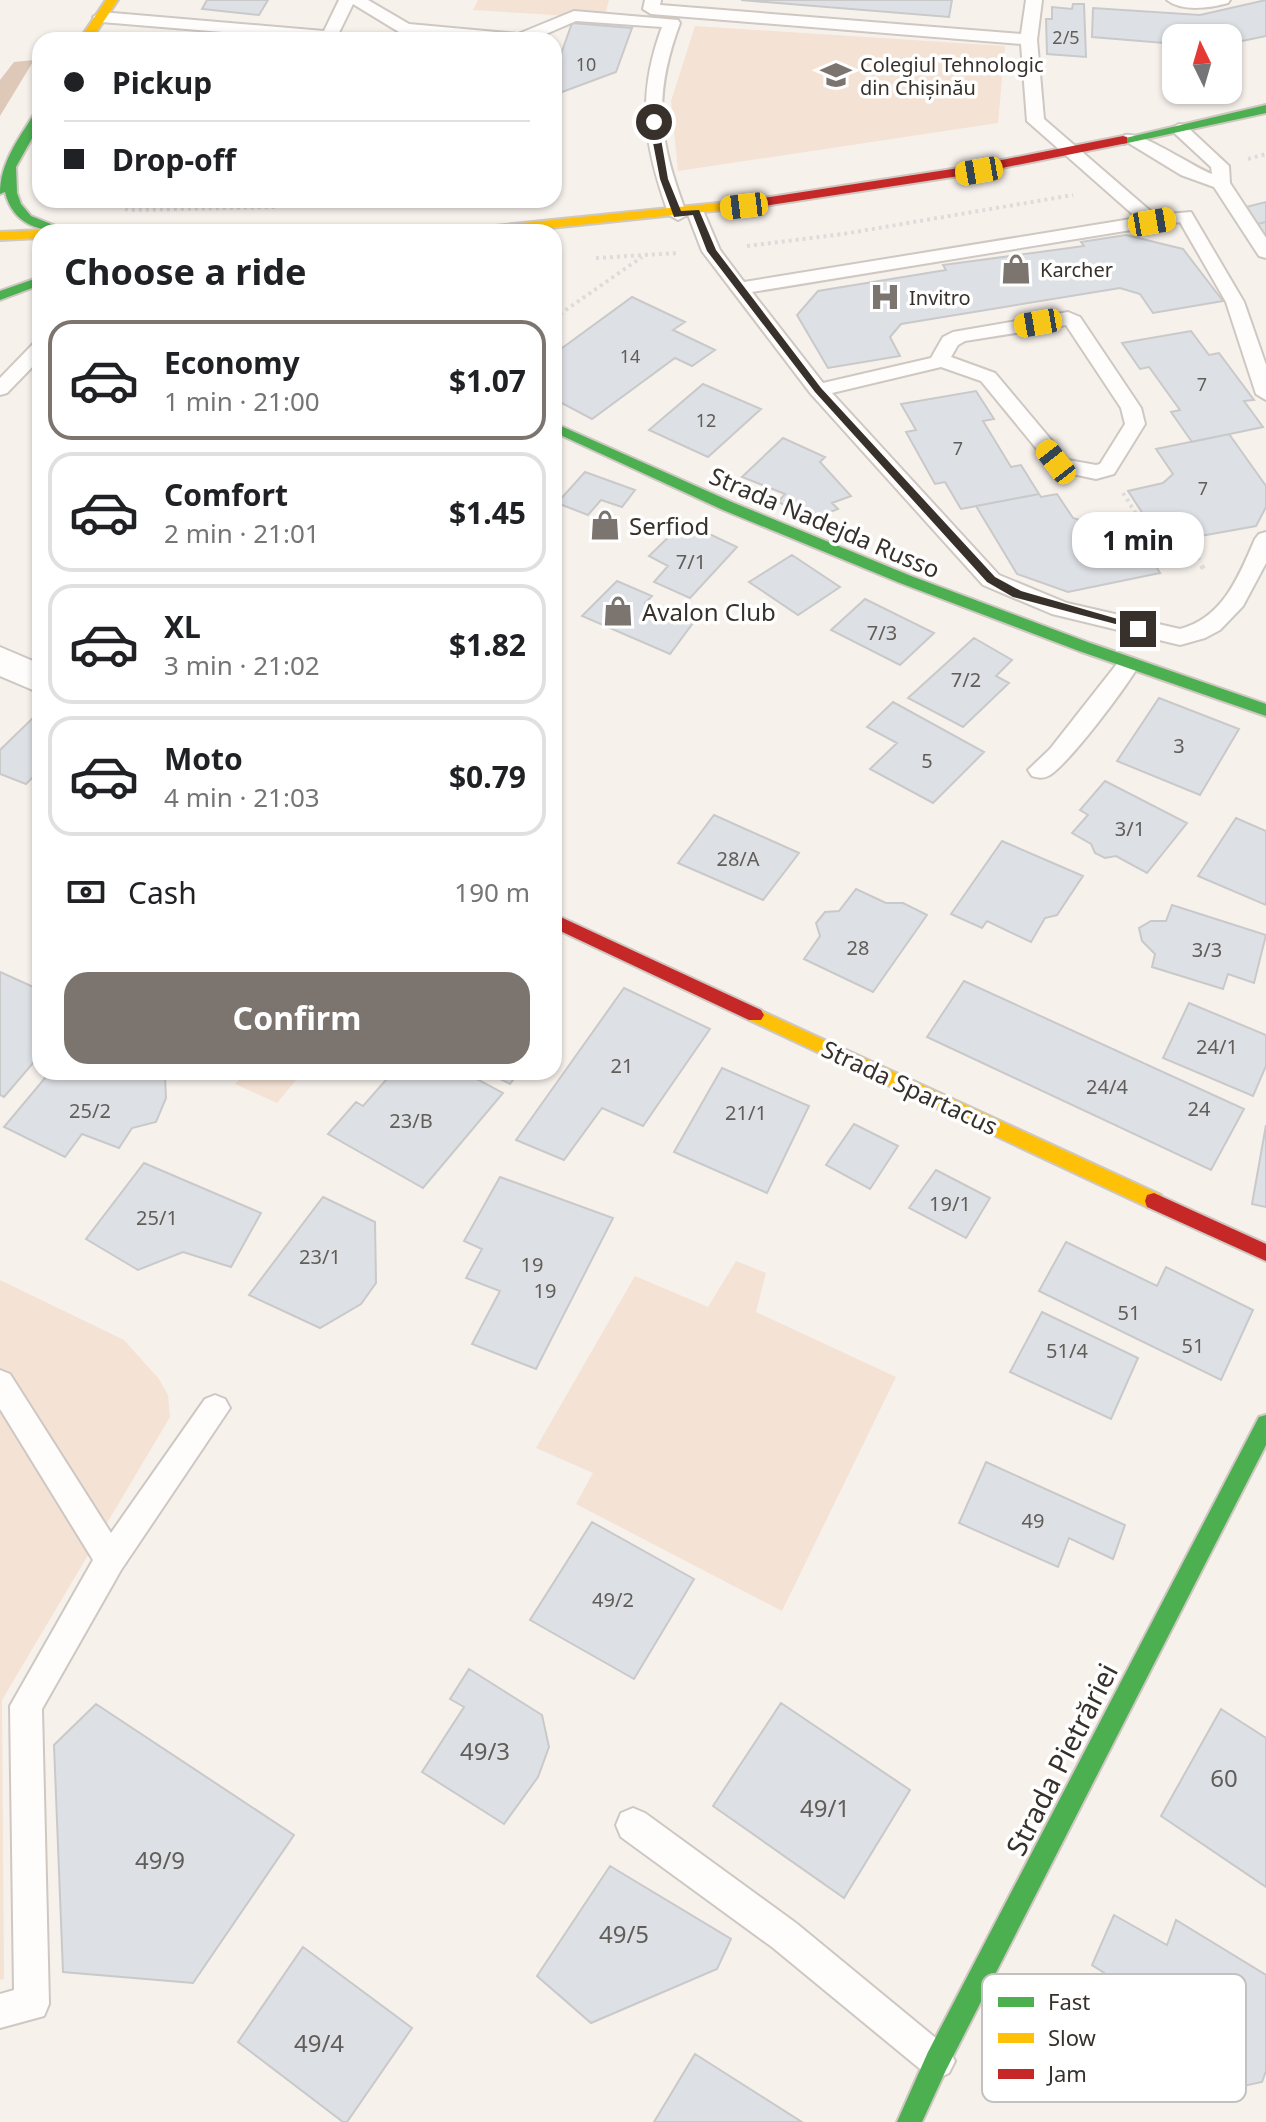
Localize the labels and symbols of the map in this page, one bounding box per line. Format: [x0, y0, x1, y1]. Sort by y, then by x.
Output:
north arrow [1162, 24, 1242, 104]
house number: 2/5 [1052, 25, 1080, 49]
place label: Colegiul Tehnologic din Chișinău [860, 51, 1044, 101]
house number: 10 [576, 52, 596, 76]
school or university icon: Colegiul Tehnologic din Chișinău [819, 58, 853, 92]
route start [636, 104, 672, 140]
car [953, 155, 1005, 187]
car [719, 191, 769, 221]
car [1126, 206, 1178, 238]
shop icon: Karcher [999, 252, 1033, 286]
place label: Karcher [1040, 256, 1113, 283]
hospital icon: Invitro [868, 280, 902, 314]
place label: Invitro [909, 284, 971, 311]
car [1012, 307, 1064, 339]
house number: 14 [620, 344, 640, 368]
house number: 7 [1197, 372, 1207, 396]
house number: 12 [696, 408, 716, 432]
house number: 7 [953, 436, 963, 460]
car [1032, 436, 1080, 488]
street label: Strada Nadejda Russo [705, 459, 945, 585]
house number: 7 [1198, 476, 1208, 500]
shop icon: Serfiod [588, 508, 622, 542]
place label: Serfiod [629, 509, 709, 542]
callout: 1 min [1072, 513, 1204, 569]
house number: 7/1 [676, 548, 706, 575]
shop icon: Avalon Club [601, 594, 635, 628]
place label: Avalon Club [642, 595, 776, 628]
route end [1120, 611, 1156, 647]
house number: 7/3 [867, 619, 897, 646]
house number: 7/2 [951, 666, 981, 693]
house number: 3 [1173, 732, 1185, 759]
house number: 5 [921, 747, 933, 774]
house number: 3/1 [1115, 815, 1145, 842]
house number: 28/A [716, 845, 760, 872]
house number: 28 [847, 934, 869, 961]
house number: 3/3 [1192, 936, 1222, 963]
street label: Strada Spartacus [817, 1032, 1003, 1142]
house number: 24/1 [1196, 1033, 1238, 1060]
house number: 21 [611, 1052, 633, 1079]
house number: 24/4 [1086, 1073, 1128, 1100]
house number: 24 [1188, 1095, 1211, 1122]
house number: 25/2 [69, 1097, 111, 1124]
house number: 21/1 [725, 1099, 767, 1126]
house number: 23/B [389, 1107, 433, 1134]
house number: 19/1 [929, 1190, 971, 1217]
house number: 25/1 [136, 1204, 178, 1231]
house number: 23/1 [299, 1243, 341, 1270]
house number: 19 [521, 1251, 543, 1278]
house number: 19 [534, 1277, 556, 1304]
house number: 51 [1118, 1299, 1140, 1326]
house number: 51 [1182, 1332, 1204, 1359]
house number: 51/4 [1046, 1337, 1088, 1364]
house number: 49 [1022, 1507, 1044, 1534]
house number: 49/2 [592, 1586, 634, 1613]
street label: Strada Pietrăriei [996, 1656, 1126, 1862]
house number: 49/3 [460, 1734, 510, 1767]
house number: 60 [1210, 1761, 1238, 1794]
house number: 49/1 [800, 1791, 850, 1824]
house number: 49/9 [135, 1843, 185, 1876]
house number: 49/5 [599, 1917, 649, 1950]
legend [982, 1974, 1246, 2102]
text: Fast [1048, 1986, 1090, 2016]
text: Slow [1048, 2022, 1097, 2052]
house number: 49/4 [294, 2026, 344, 2059]
text: Jam [1046, 2058, 1087, 2088]

